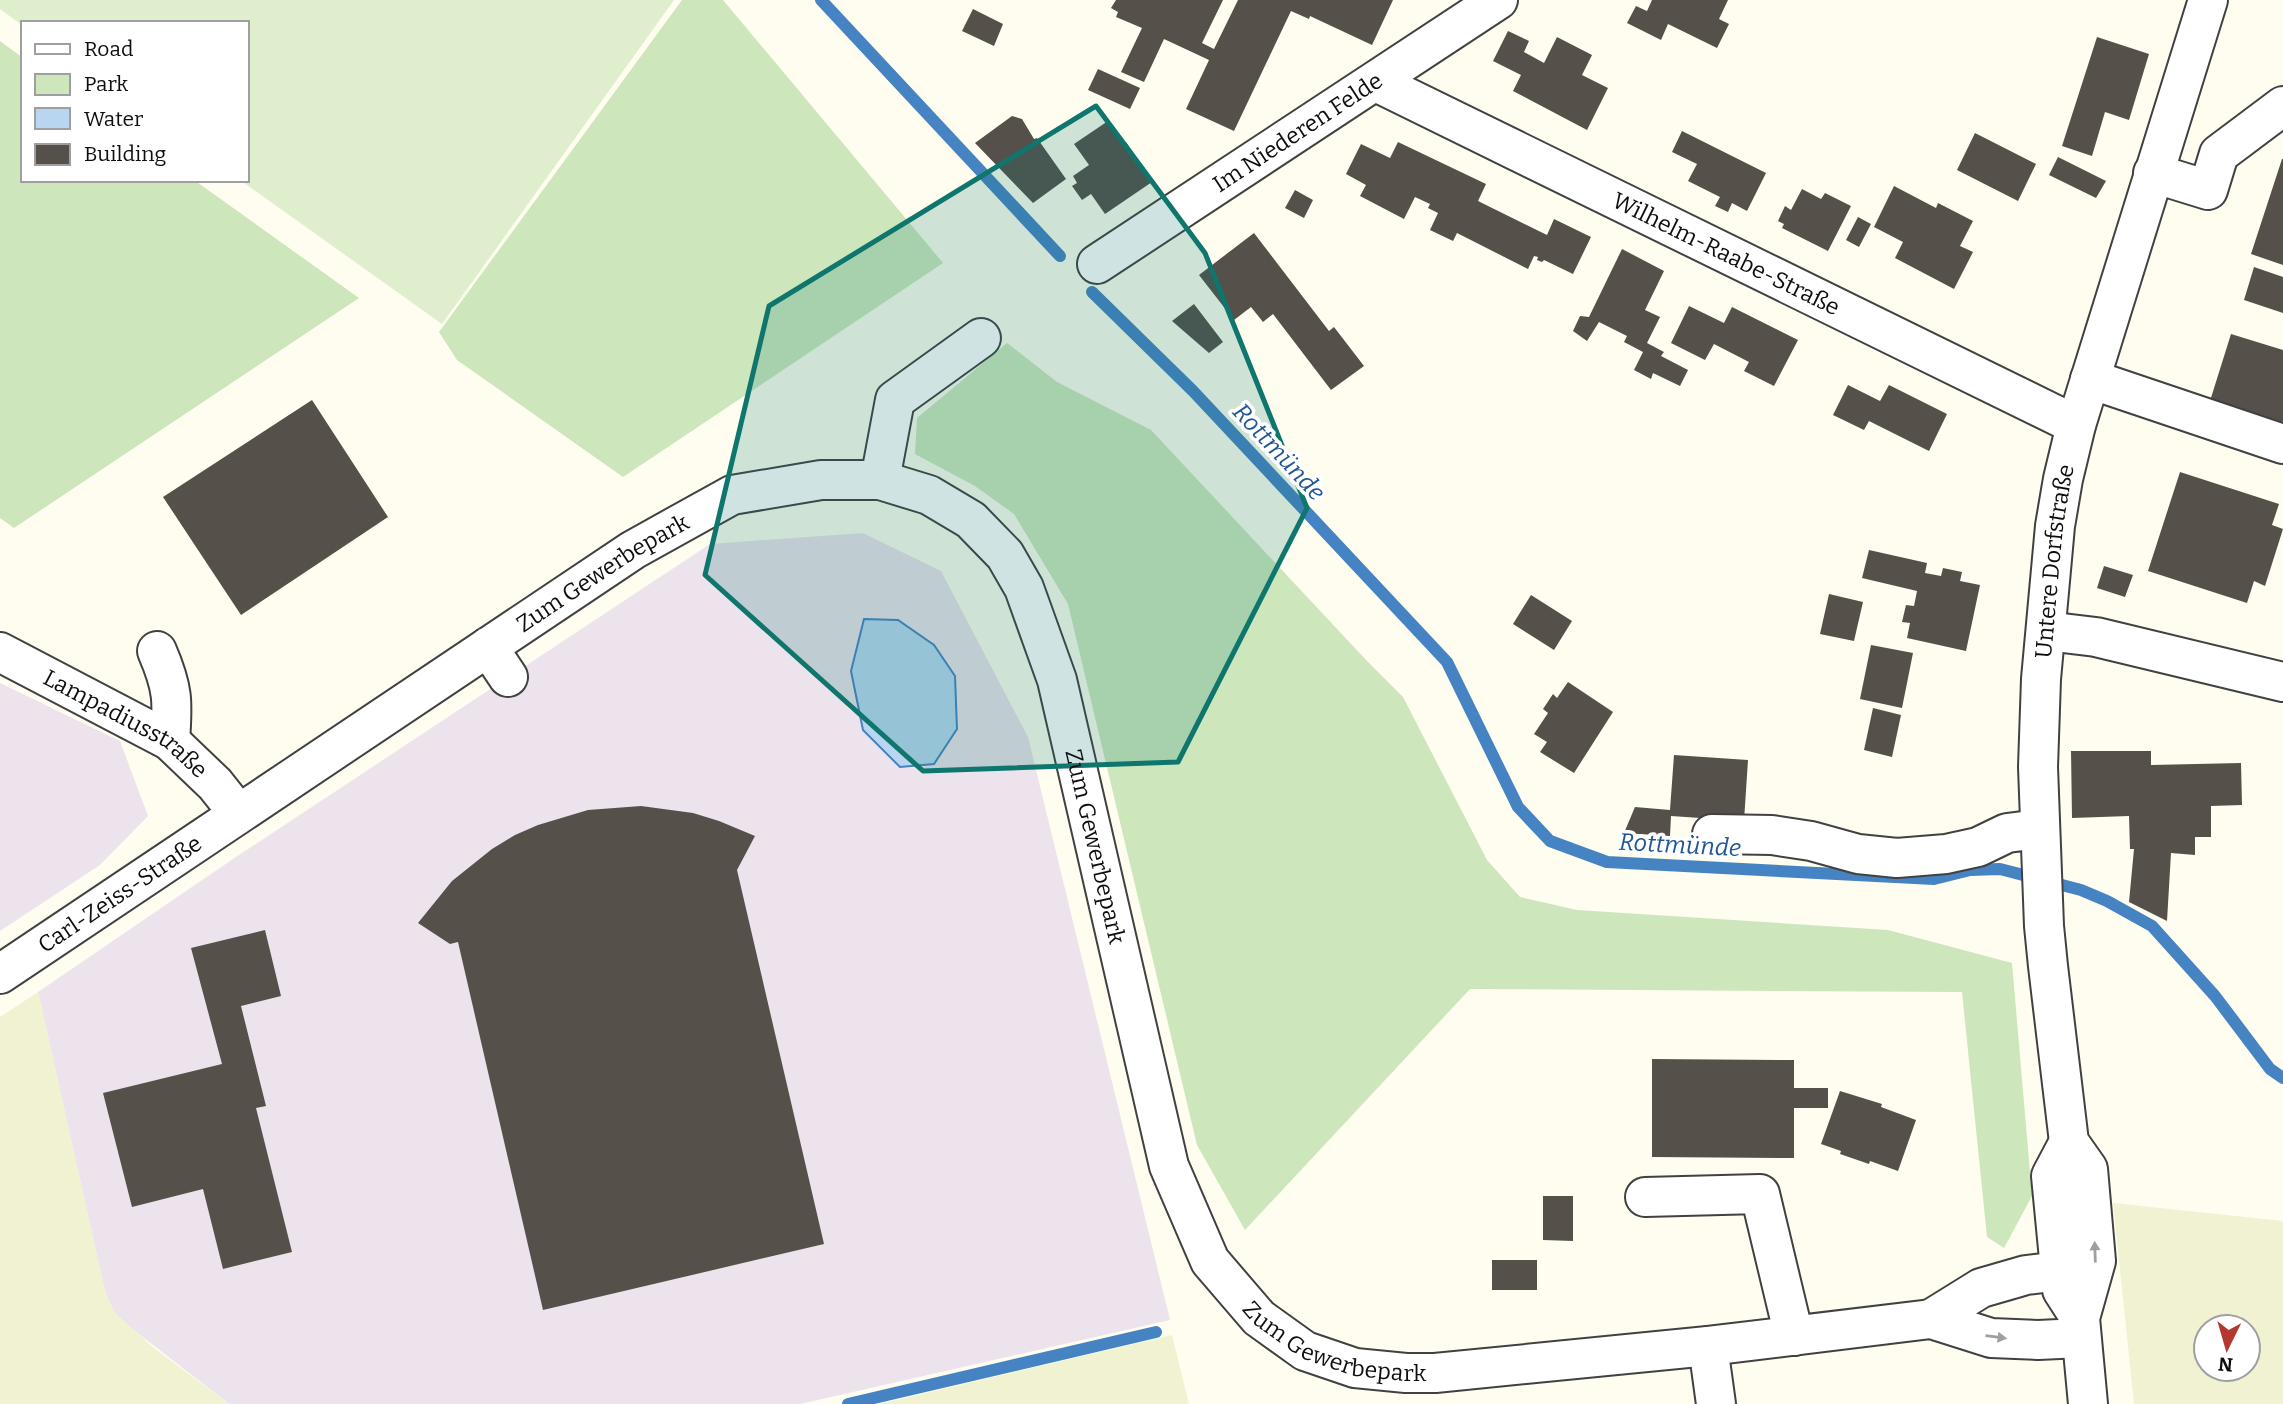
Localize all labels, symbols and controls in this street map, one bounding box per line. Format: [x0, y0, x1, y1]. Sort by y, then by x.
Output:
legend [21, 21, 248, 182]
text: Road [84, 36, 133, 62]
street label: Im Niederen Felde [1207, 66, 1388, 198]
text: Park [84, 71, 128, 97]
text: Water [84, 106, 143, 132]
text: Building [84, 141, 167, 167]
street label: Wilhelm-Raabe-Straße [1608, 186, 1844, 321]
water label: Rottmünde [1227, 398, 1331, 506]
street label: Untere Dorfstraße [2029, 461, 2080, 660]
street label: Zum Gewerbepark [511, 508, 694, 638]
street label: Lampadiusstraße [39, 663, 214, 784]
street label: Zum Gewerbepark [1059, 746, 1131, 947]
water label: Rottmünde [1618, 828, 1742, 862]
street label: Carl-Zeiss-Straße [32, 829, 207, 959]
one-way arrow [2089, 1241, 2100, 1263]
street label: Zum Gewerbepark [1237, 1295, 1426, 1387]
north arrow [2192, 1313, 2262, 1383]
one-way arrow [1985, 1332, 2007, 1343]
text: N [2217, 1352, 2234, 1377]

